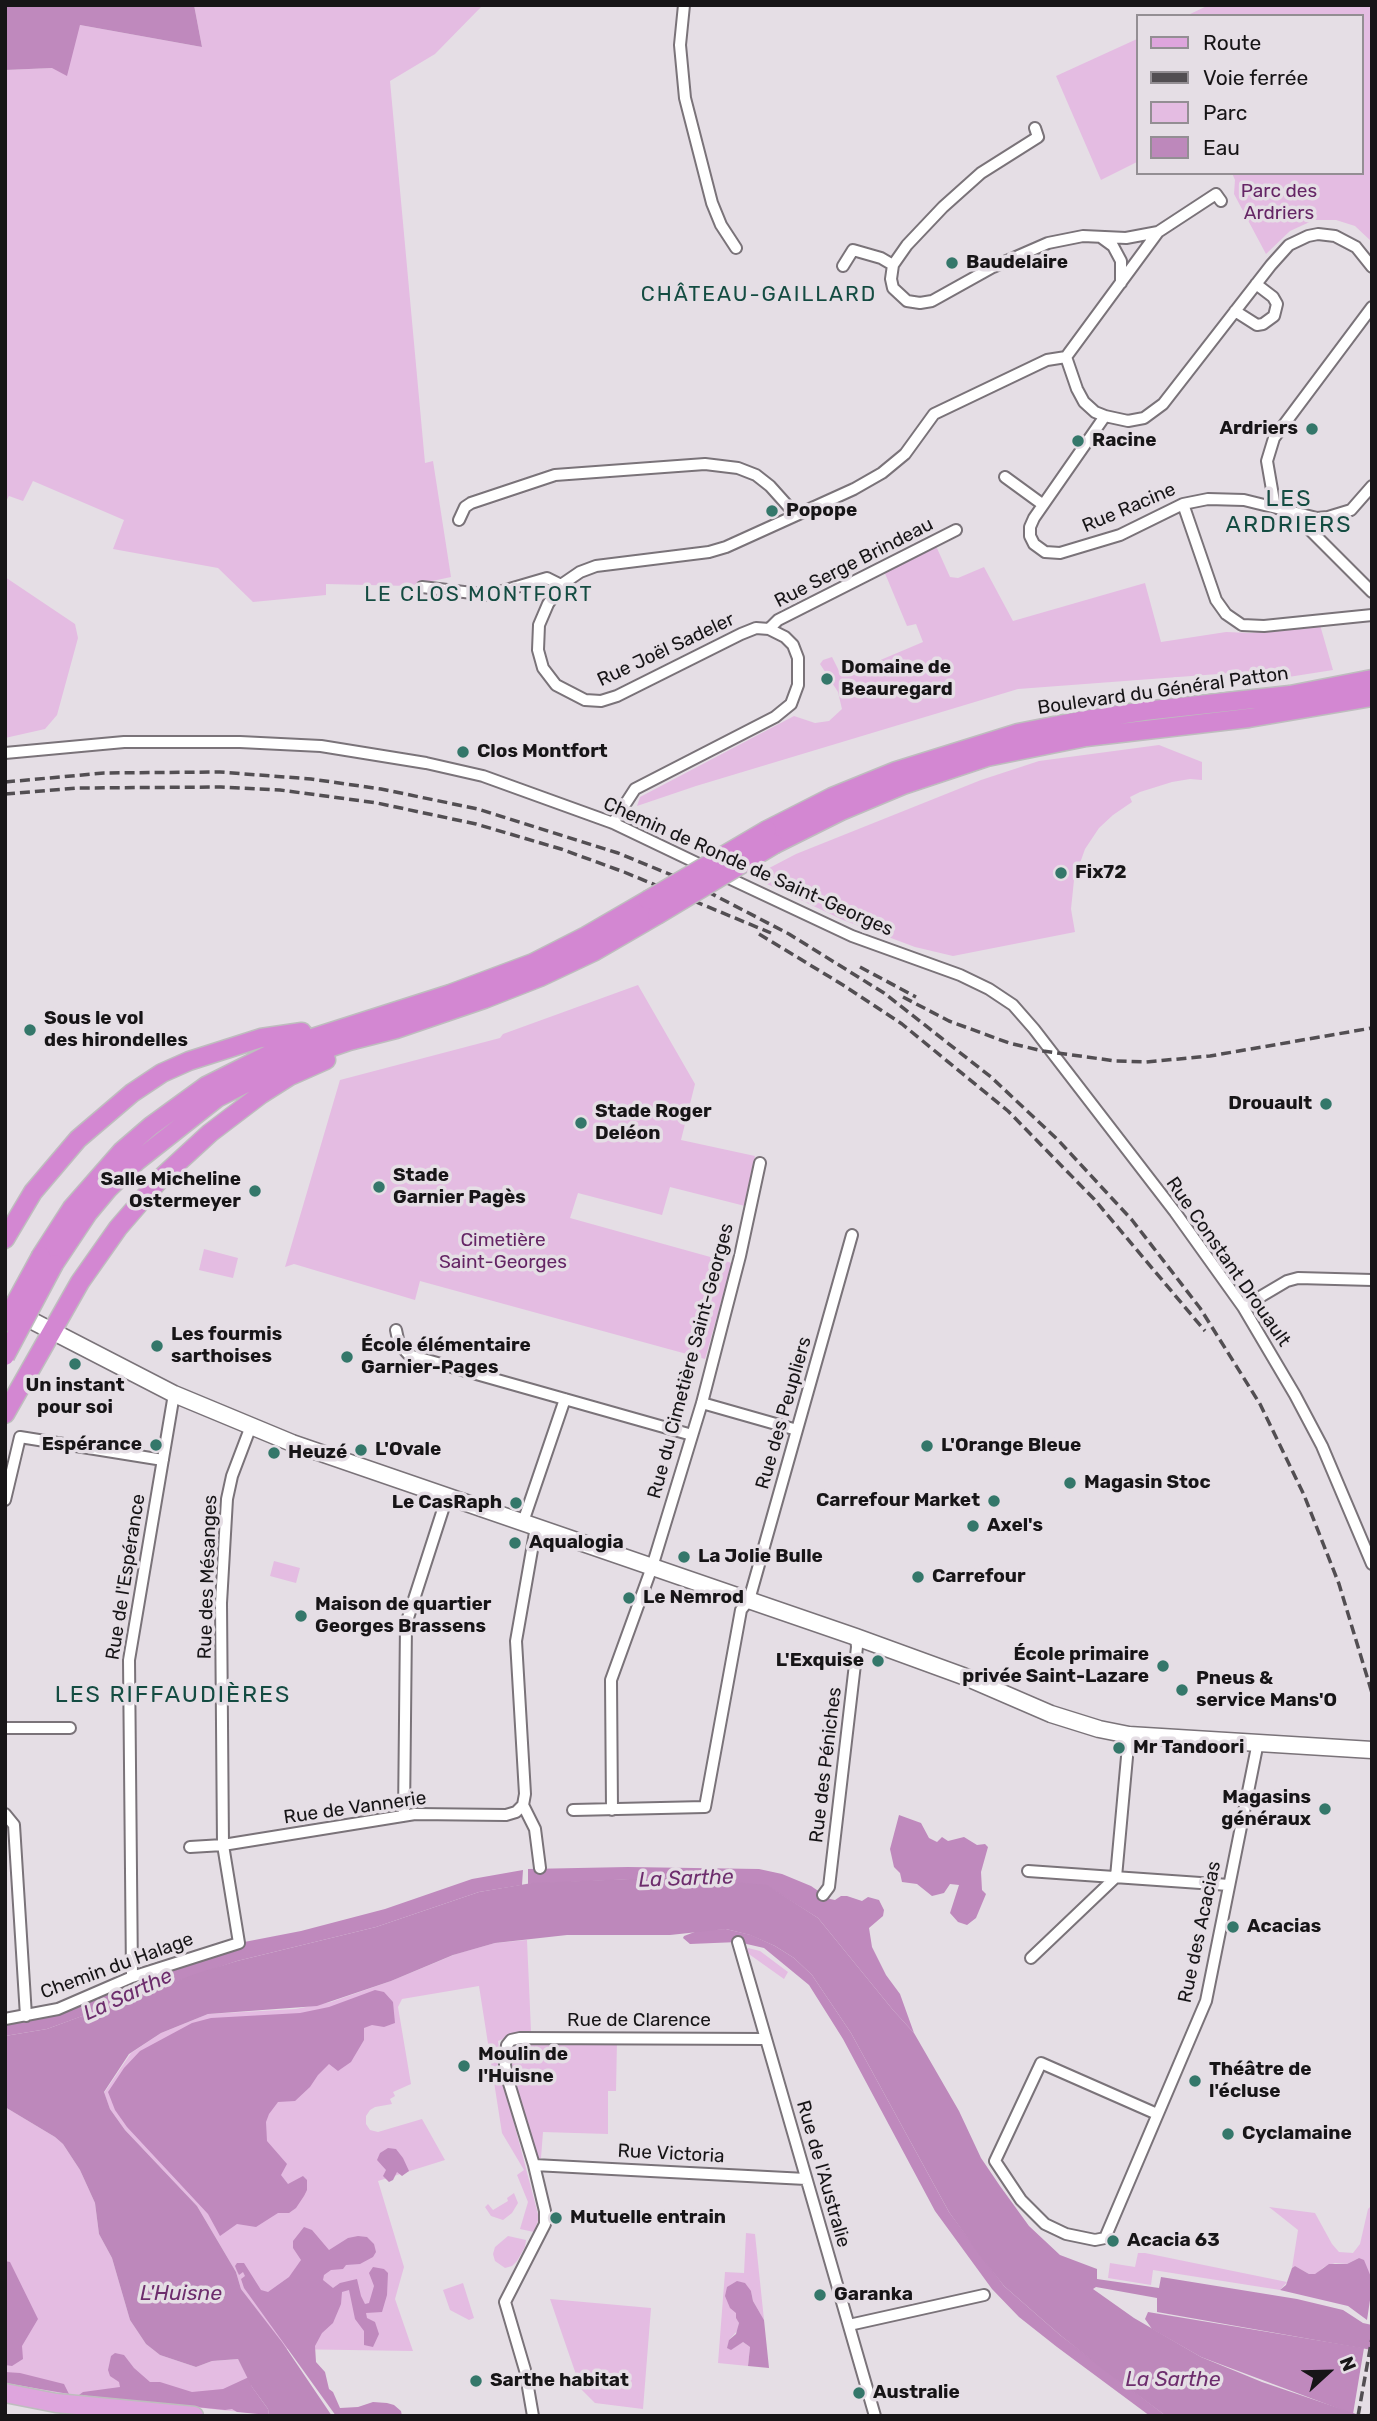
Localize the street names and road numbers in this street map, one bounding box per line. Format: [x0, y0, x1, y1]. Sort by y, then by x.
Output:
street label: Rue Racine [1079, 478, 1179, 538]
street label: Rue Serge Brindeau [771, 513, 937, 613]
street label: Rue Joël Sadeler [594, 608, 738, 692]
street label: Boulevard du Général Patton [1036, 662, 1290, 720]
street label: Chemin de Ronde de Saint-Georges [599, 793, 897, 941]
street label: Rue Constant Drouault [1161, 1173, 1295, 1351]
street label: Rue du Cimetière Saint-Georges [643, 1221, 739, 1501]
street label: Rue des Peupliers [751, 1334, 817, 1492]
street label: Rue de l'Espérance [102, 1492, 150, 1662]
street label: Rue des Mésanges [194, 1494, 222, 1660]
street label: Rue des Péniches [805, 1686, 847, 1844]
street label: Rue de Vannerie [282, 1787, 428, 1829]
street label: Rue des Acacias [1174, 1859, 1226, 2005]
street label: Chemin du Halage [37, 1928, 197, 2004]
street label: Rue de Clarence [567, 2010, 711, 2032]
street label: Rue de l'Australie [791, 2098, 855, 2250]
street label: Rue Victoria [617, 2140, 725, 2168]

